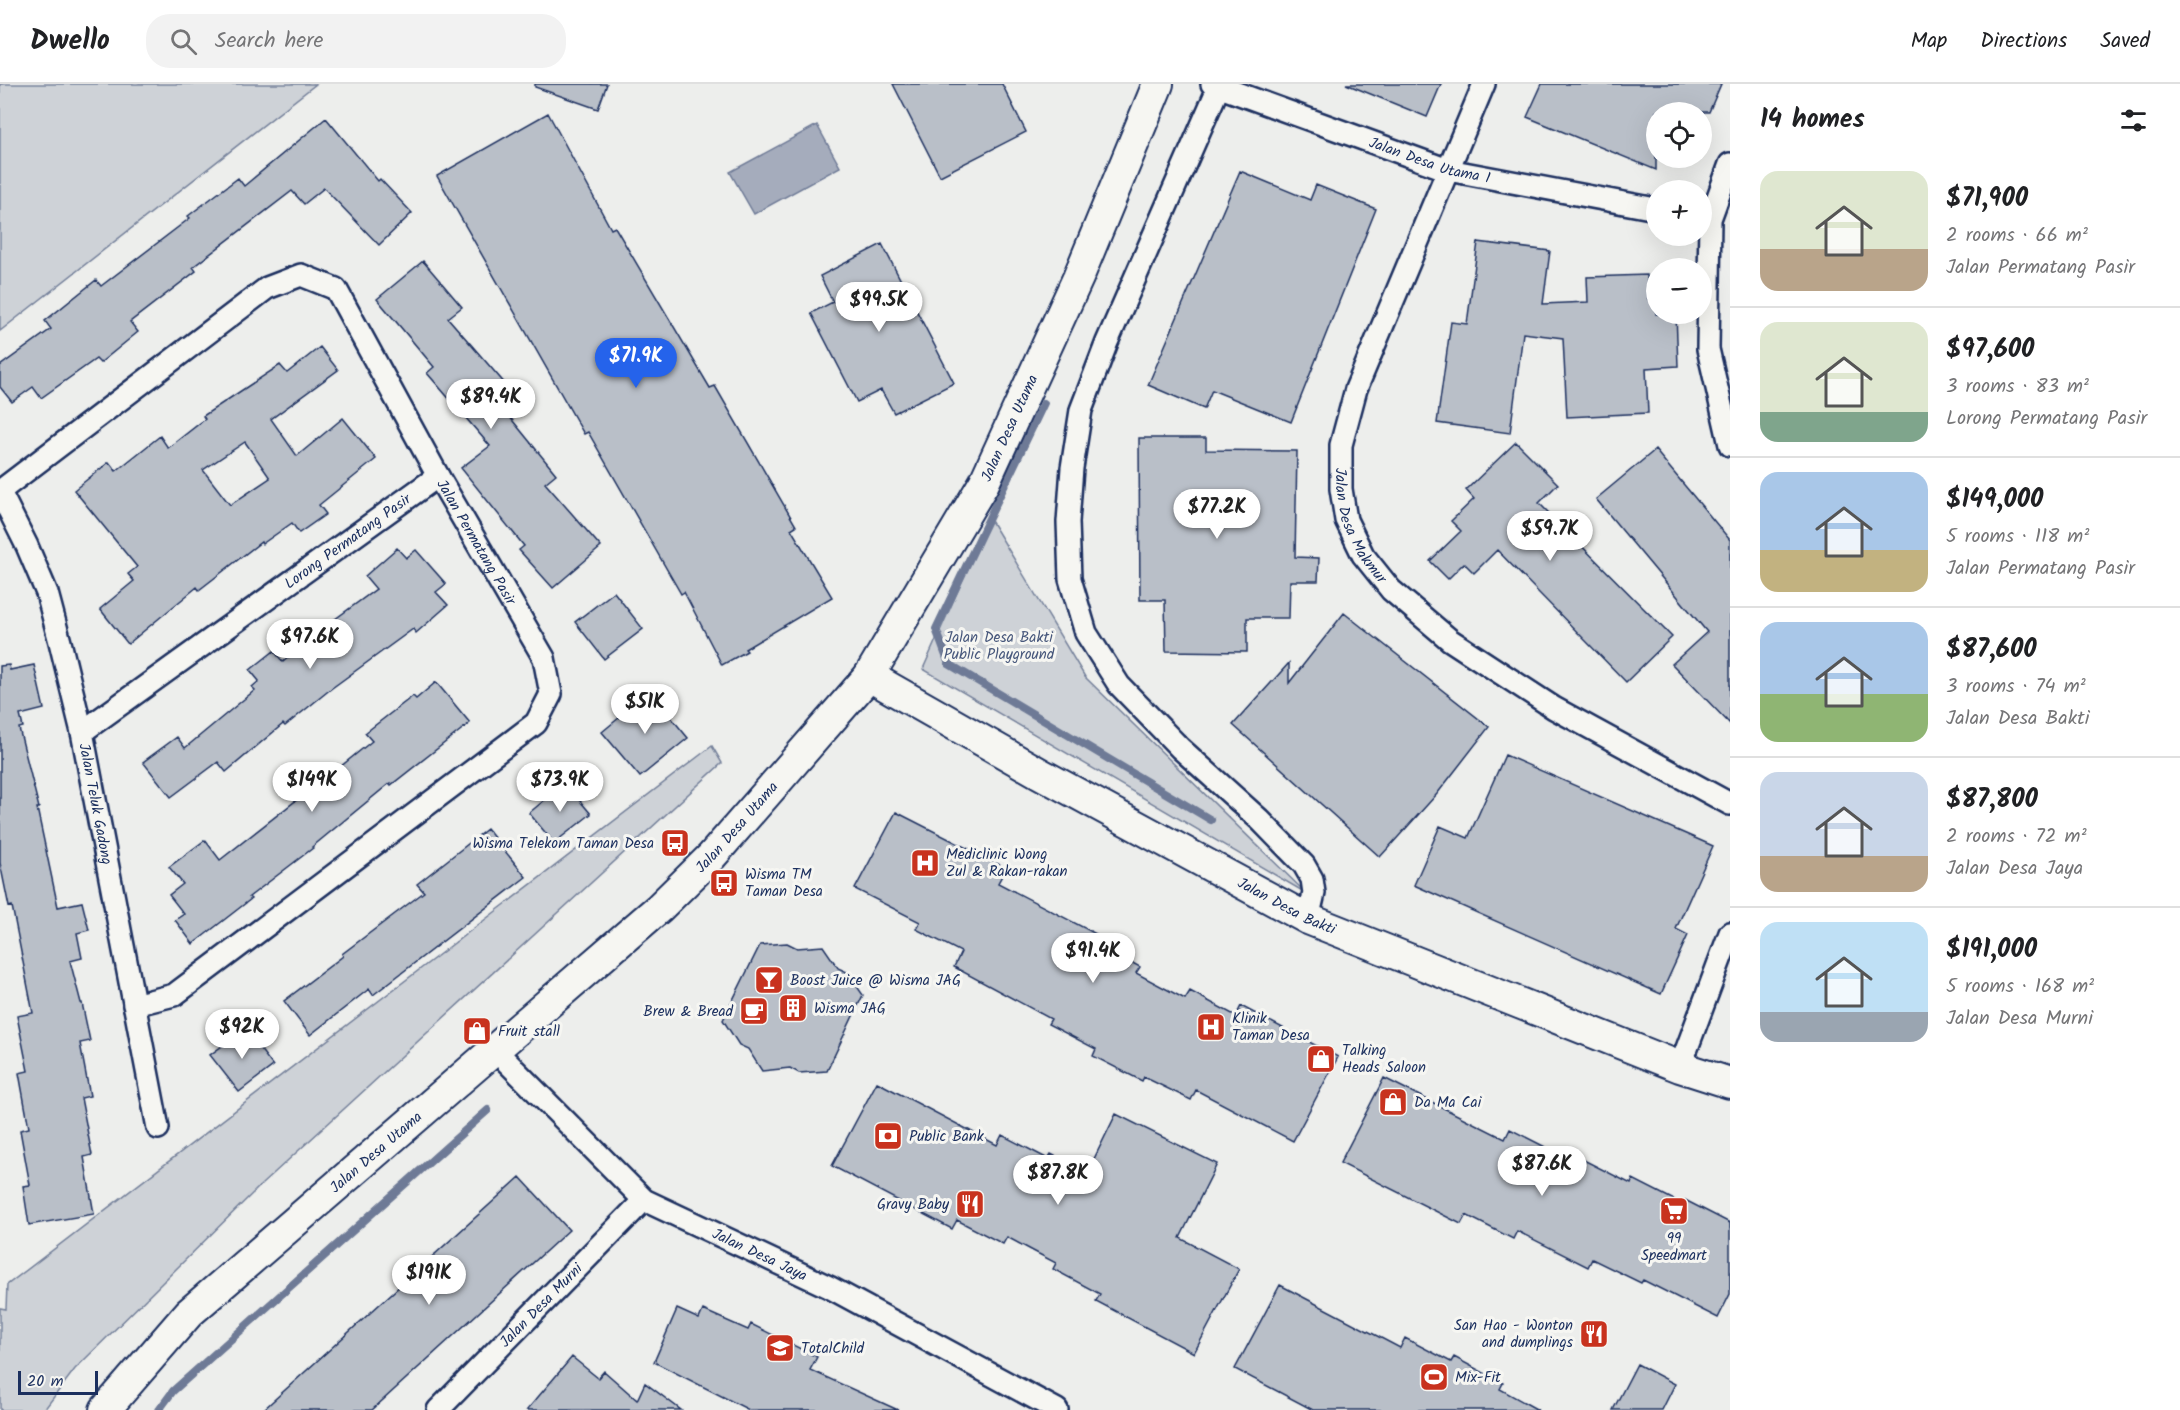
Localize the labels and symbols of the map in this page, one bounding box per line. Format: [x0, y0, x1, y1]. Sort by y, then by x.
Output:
street label: Jalan Desa Utama 1 [1365, 131, 1493, 191]
pin: $99.5K [830, 282, 928, 333]
pin: $71.9K [587, 338, 685, 389]
street label: Jalan Desa Utama [975, 371, 1045, 486]
pin: $89.4K [442, 379, 540, 430]
street label: Jalan Desa Makmur [1328, 468, 1393, 590]
street label: Jalan Permatang Pasir [430, 475, 522, 611]
street label: Lorong Permatang Pasir [280, 487, 417, 596]
pin: $77.2K [1168, 489, 1266, 540]
pin: $59.7K [1501, 511, 1599, 562]
pin: $97.6K [261, 619, 359, 670]
park label: Jalan Desa Bakti Public Playground [944, 626, 1055, 667]
pin: $51K [609, 684, 681, 735]
street label: Jalan Teluk Gadong [71, 741, 118, 867]
pin: $149K [270, 762, 354, 813]
pin: $73.9K [511, 762, 609, 813]
street label: Jalan Desa Utama [690, 777, 785, 879]
bus stop icon: Wisma Telekom Taman Desa [659, 827, 691, 859]
place label: Wisma Telekom Taman Desa [472, 832, 654, 856]
place label: Mediclinic Wong Zul & Rakan-rakan [946, 843, 1068, 884]
hospital icon: Mediclinic Wong Zul & Rakan-rakan [909, 847, 941, 879]
place label: Wisma TM Taman Desa [745, 863, 823, 904]
bus stop icon: Wisma TM Taman Desa [708, 867, 740, 899]
street label: Jalan Desa Bakti [1233, 872, 1340, 942]
pin: $91.4K [1044, 933, 1142, 984]
bar icon: Boost Juice @ Wisma JAG [753, 964, 785, 996]
place label: Boost Juice @ Wisma JAG [790, 969, 961, 993]
building icon: Wisma JAG [777, 992, 809, 1024]
cafe icon: Brew & Bread [738, 995, 770, 1027]
place label: Wisma JAG [814, 997, 886, 1021]
place label: Brew & Bread [643, 1000, 734, 1024]
place label: Klinik Taman Desa [1232, 1007, 1310, 1048]
pin: $92K [206, 1009, 278, 1060]
hospital icon: Klinik Taman Desa [1195, 1011, 1227, 1043]
shop icon: Fruit stall [461, 1015, 493, 1047]
place label: Fruit stall [498, 1020, 560, 1044]
place label: Talking Heads Saloon [1342, 1039, 1426, 1080]
shop icon: Talking Heads Saloon [1305, 1043, 1337, 1075]
shop icon: Da Ma Cai [1377, 1086, 1409, 1118]
place label: Da Ma Cai [1414, 1091, 1483, 1115]
street label: Jalan Desa Utama [325, 1106, 428, 1200]
bank icon: Public Bank [872, 1120, 904, 1152]
place label: Public Bank [909, 1125, 985, 1149]
pin: $87.6K [1493, 1146, 1591, 1197]
pin: $87.8K [1009, 1155, 1107, 1206]
restaurant icon: Gravy Baby [954, 1188, 986, 1220]
place label: Gravy Baby [877, 1193, 950, 1217]
supermarket icon: 99 Speedmart [1658, 1195, 1690, 1227]
street label: Jalan Desa Jaya [708, 1223, 811, 1288]
place label: 99 Speedmart [1641, 1227, 1707, 1268]
pin: $191K [387, 1255, 471, 1306]
street label: Jalan Desa Murni [494, 1257, 590, 1354]
place label: San Hao - Wonton and dumplings [1454, 1314, 1574, 1355]
restaurant icon: San Hao - Wonton and dumplings [1578, 1318, 1610, 1350]
school or university icon: TotalChild [764, 1332, 796, 1364]
place label: TotalChild [801, 1337, 865, 1361]
sports icon: Mix-Fit [1418, 1361, 1450, 1393]
place label: Mix-Fit [1455, 1366, 1501, 1390]
scale bar [18, 1368, 98, 1396]

